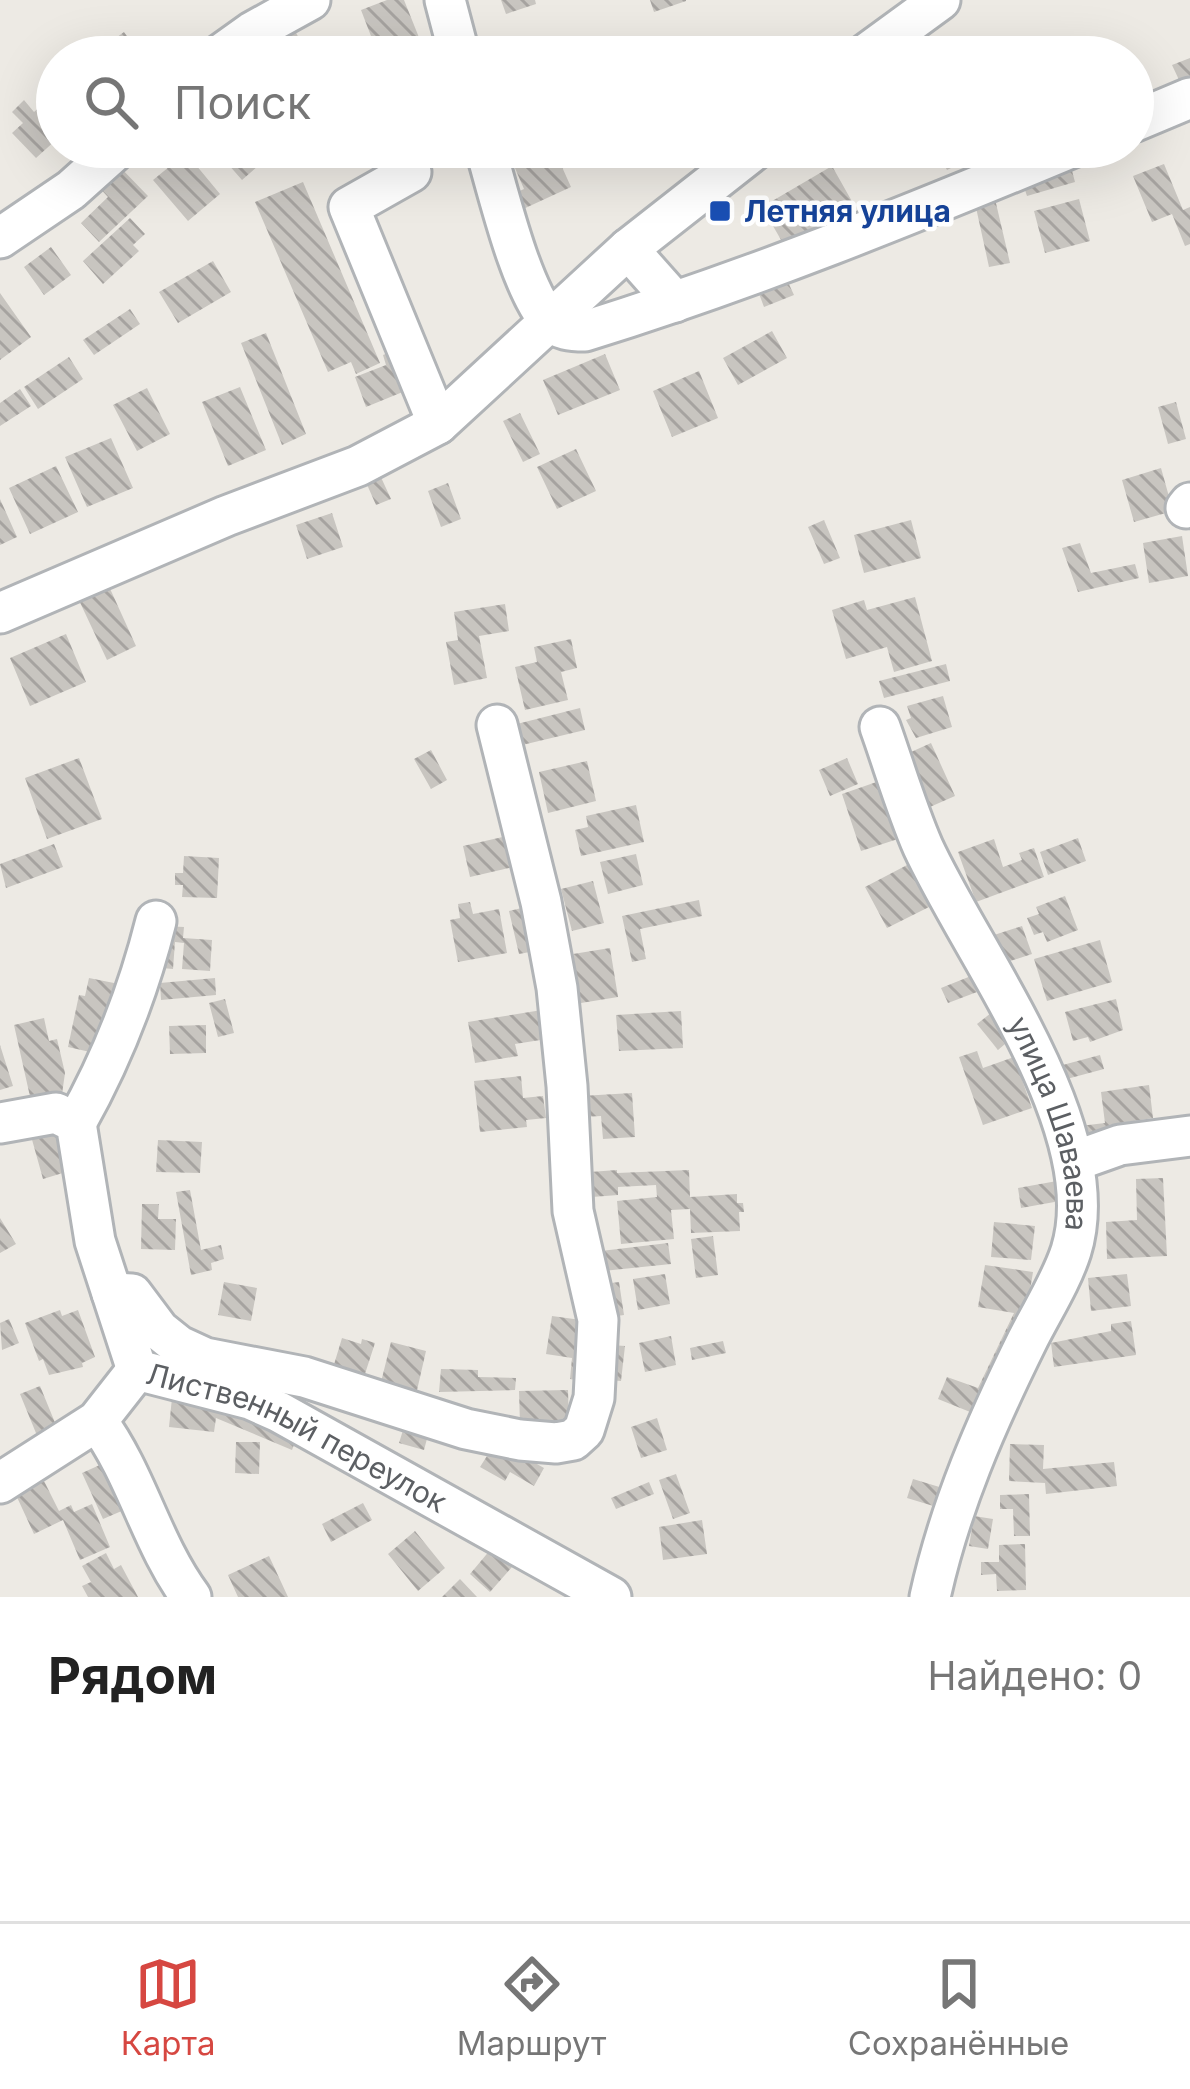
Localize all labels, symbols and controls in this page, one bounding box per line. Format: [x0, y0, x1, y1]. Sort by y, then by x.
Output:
search box [36, 36, 1154, 168]
icon: search [78, 69, 144, 135]
text: Поиск [174, 75, 311, 130]
place label: Летняя улица [744, 193, 951, 229]
marker: Летняя улица [707, 198, 733, 224]
street label: улица Шаваева [1001, 1010, 1096, 1233]
street label: Лиственный переулок [142, 1355, 453, 1520]
text: Рядом [48, 1645, 217, 1706]
text: Найдено: 0 [928, 1652, 1142, 1699]
tab: Карта [121, 1951, 215, 2063]
tab: Маршрут [457, 1951, 606, 2063]
tab: Сохранённые [848, 1951, 1069, 2063]

